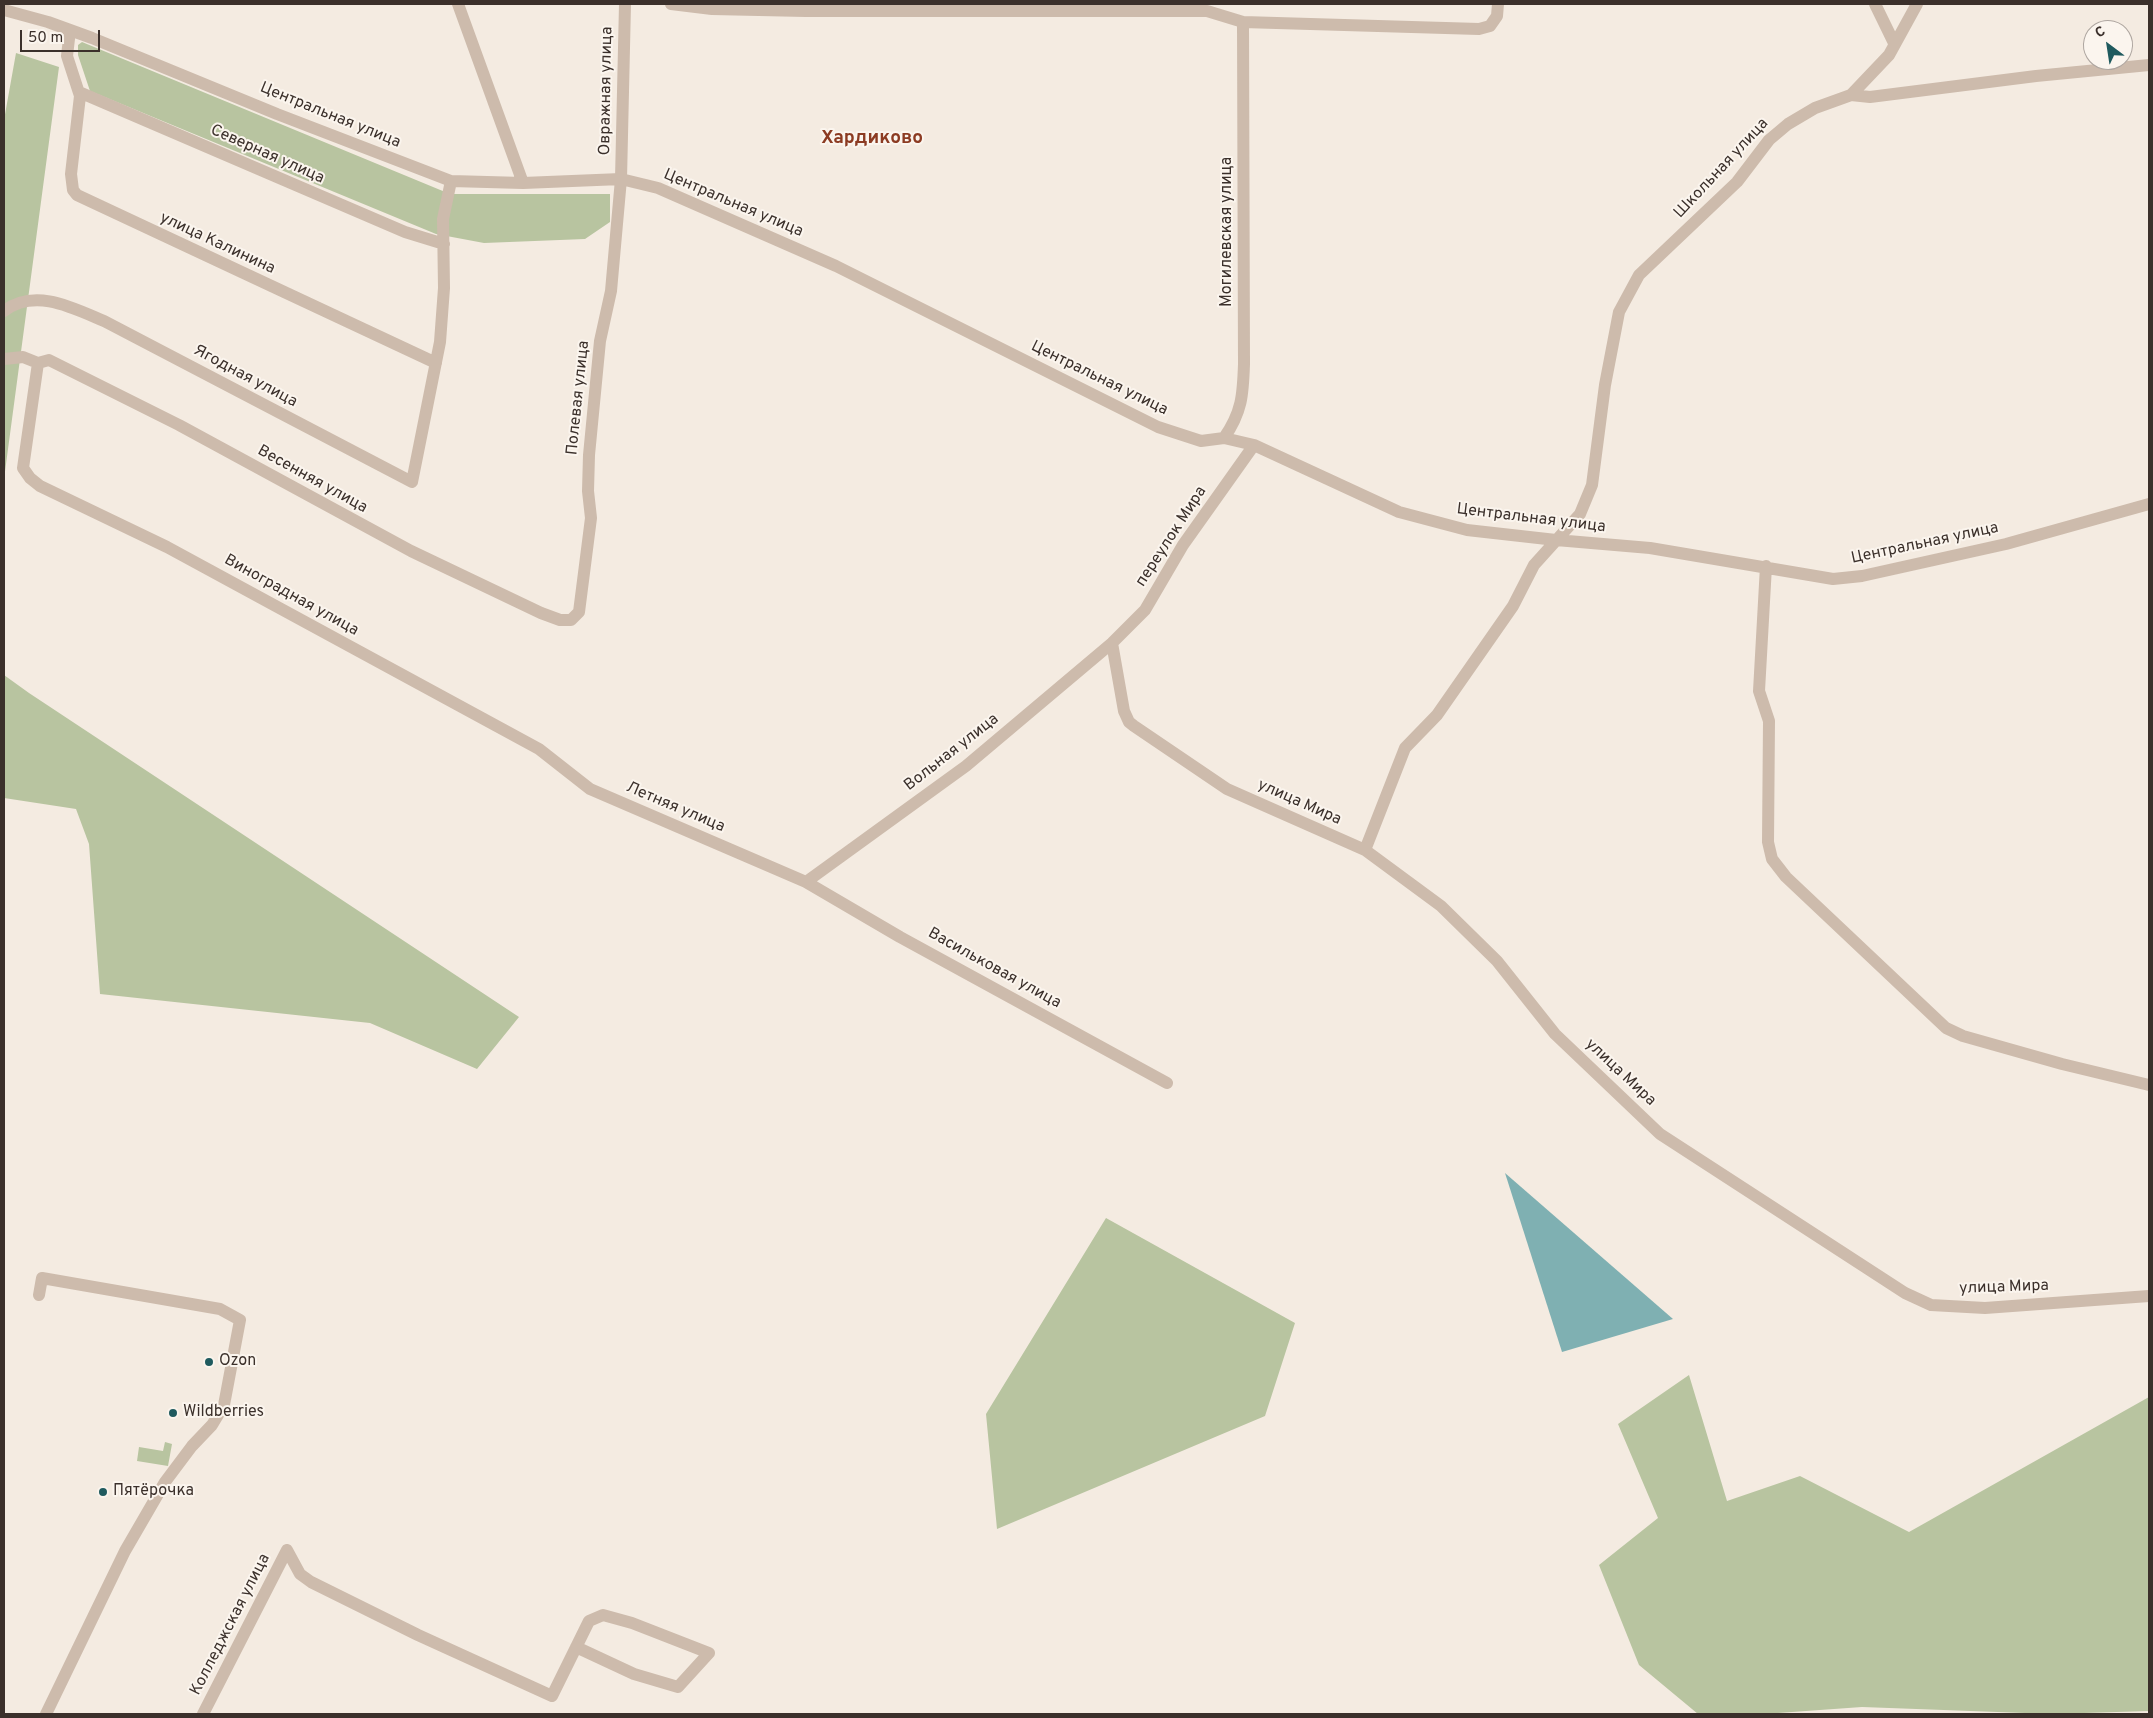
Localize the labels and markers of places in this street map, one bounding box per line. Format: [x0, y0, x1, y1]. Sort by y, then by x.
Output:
place label: Ozon [219, 1352, 256, 1372]
marker: Ozon [203, 1356, 215, 1368]
place label: Wildberries [183, 1403, 264, 1423]
marker: Wildberries [167, 1407, 179, 1419]
place label: Пятёрочка [113, 1482, 194, 1502]
marker: Пятёрочка [97, 1486, 109, 1498]

